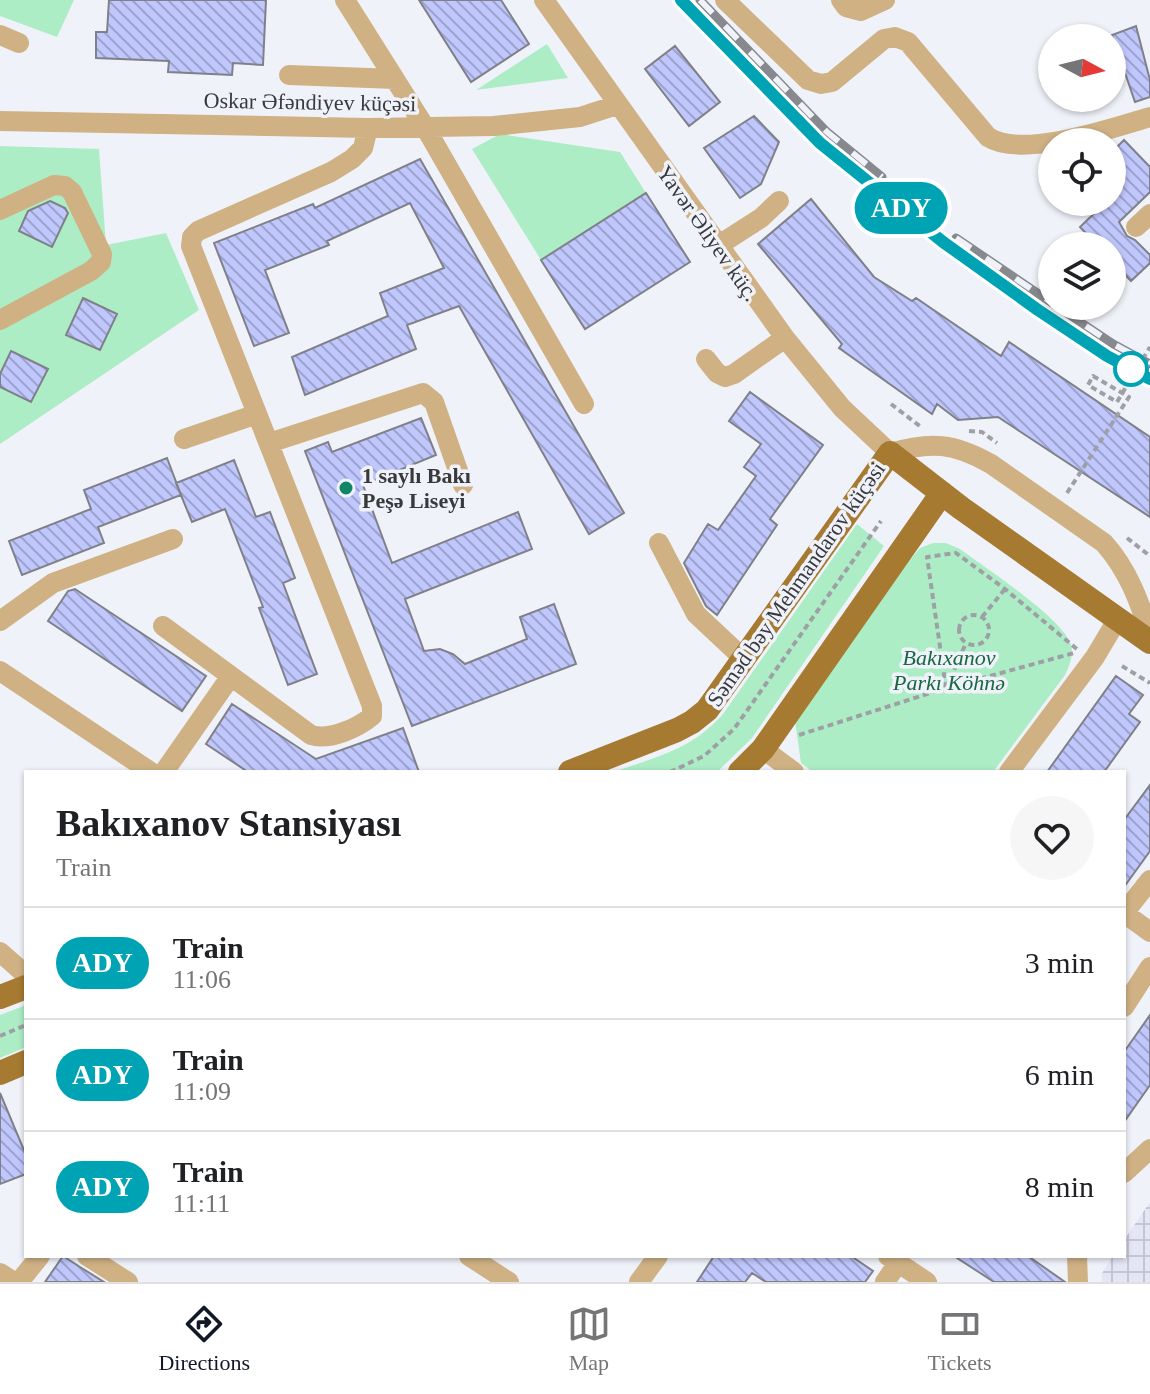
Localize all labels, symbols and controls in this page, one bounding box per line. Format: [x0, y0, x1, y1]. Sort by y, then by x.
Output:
north arrow [1038, 24, 1126, 112]
map controls [1038, 24, 1126, 320]
street label: Oskar Əfəndiyev küçəsi [203, 88, 417, 116]
button: locate [1038, 128, 1126, 216]
street label: Yavər Əliyev küç. [652, 160, 764, 306]
line badge: ADY [855, 182, 947, 234]
text: ADY [871, 192, 931, 223]
button: layers [1038, 232, 1126, 320]
unlabelled marker [1114, 352, 1148, 386]
street label: Səməd bəy Mehmandarov küçəsi [702, 457, 890, 711]
place label: 1 saylı Bakı Peşə Liseyi [362, 463, 471, 513]
marker: 1 saylı Bakı Peşə Liseyi [337, 479, 355, 497]
park label: Bakıxanov Parkı Köhnə [892, 645, 1005, 695]
button: heart [1010, 796, 1094, 880]
text: Bakıxanov Stansiyası [56, 802, 401, 844]
text: Train [56, 853, 111, 882]
text: Train [173, 931, 244, 964]
text: 3 min [1025, 946, 1094, 979]
text: ADY [72, 947, 133, 978]
text: 11:06 [173, 965, 231, 994]
text: Train [173, 1043, 244, 1076]
text: 6 min [1025, 1058, 1094, 1091]
text: ADY [72, 1059, 133, 1090]
text: 11:09 [173, 1077, 231, 1106]
text: Train [173, 1155, 244, 1188]
text: 8 min [1025, 1170, 1094, 1203]
text: ADY [72, 1171, 133, 1202]
text: 11:11 [173, 1189, 230, 1218]
tab: Directions [158, 1302, 250, 1376]
tab: Map [567, 1302, 611, 1376]
tab: Tickets [928, 1302, 992, 1376]

